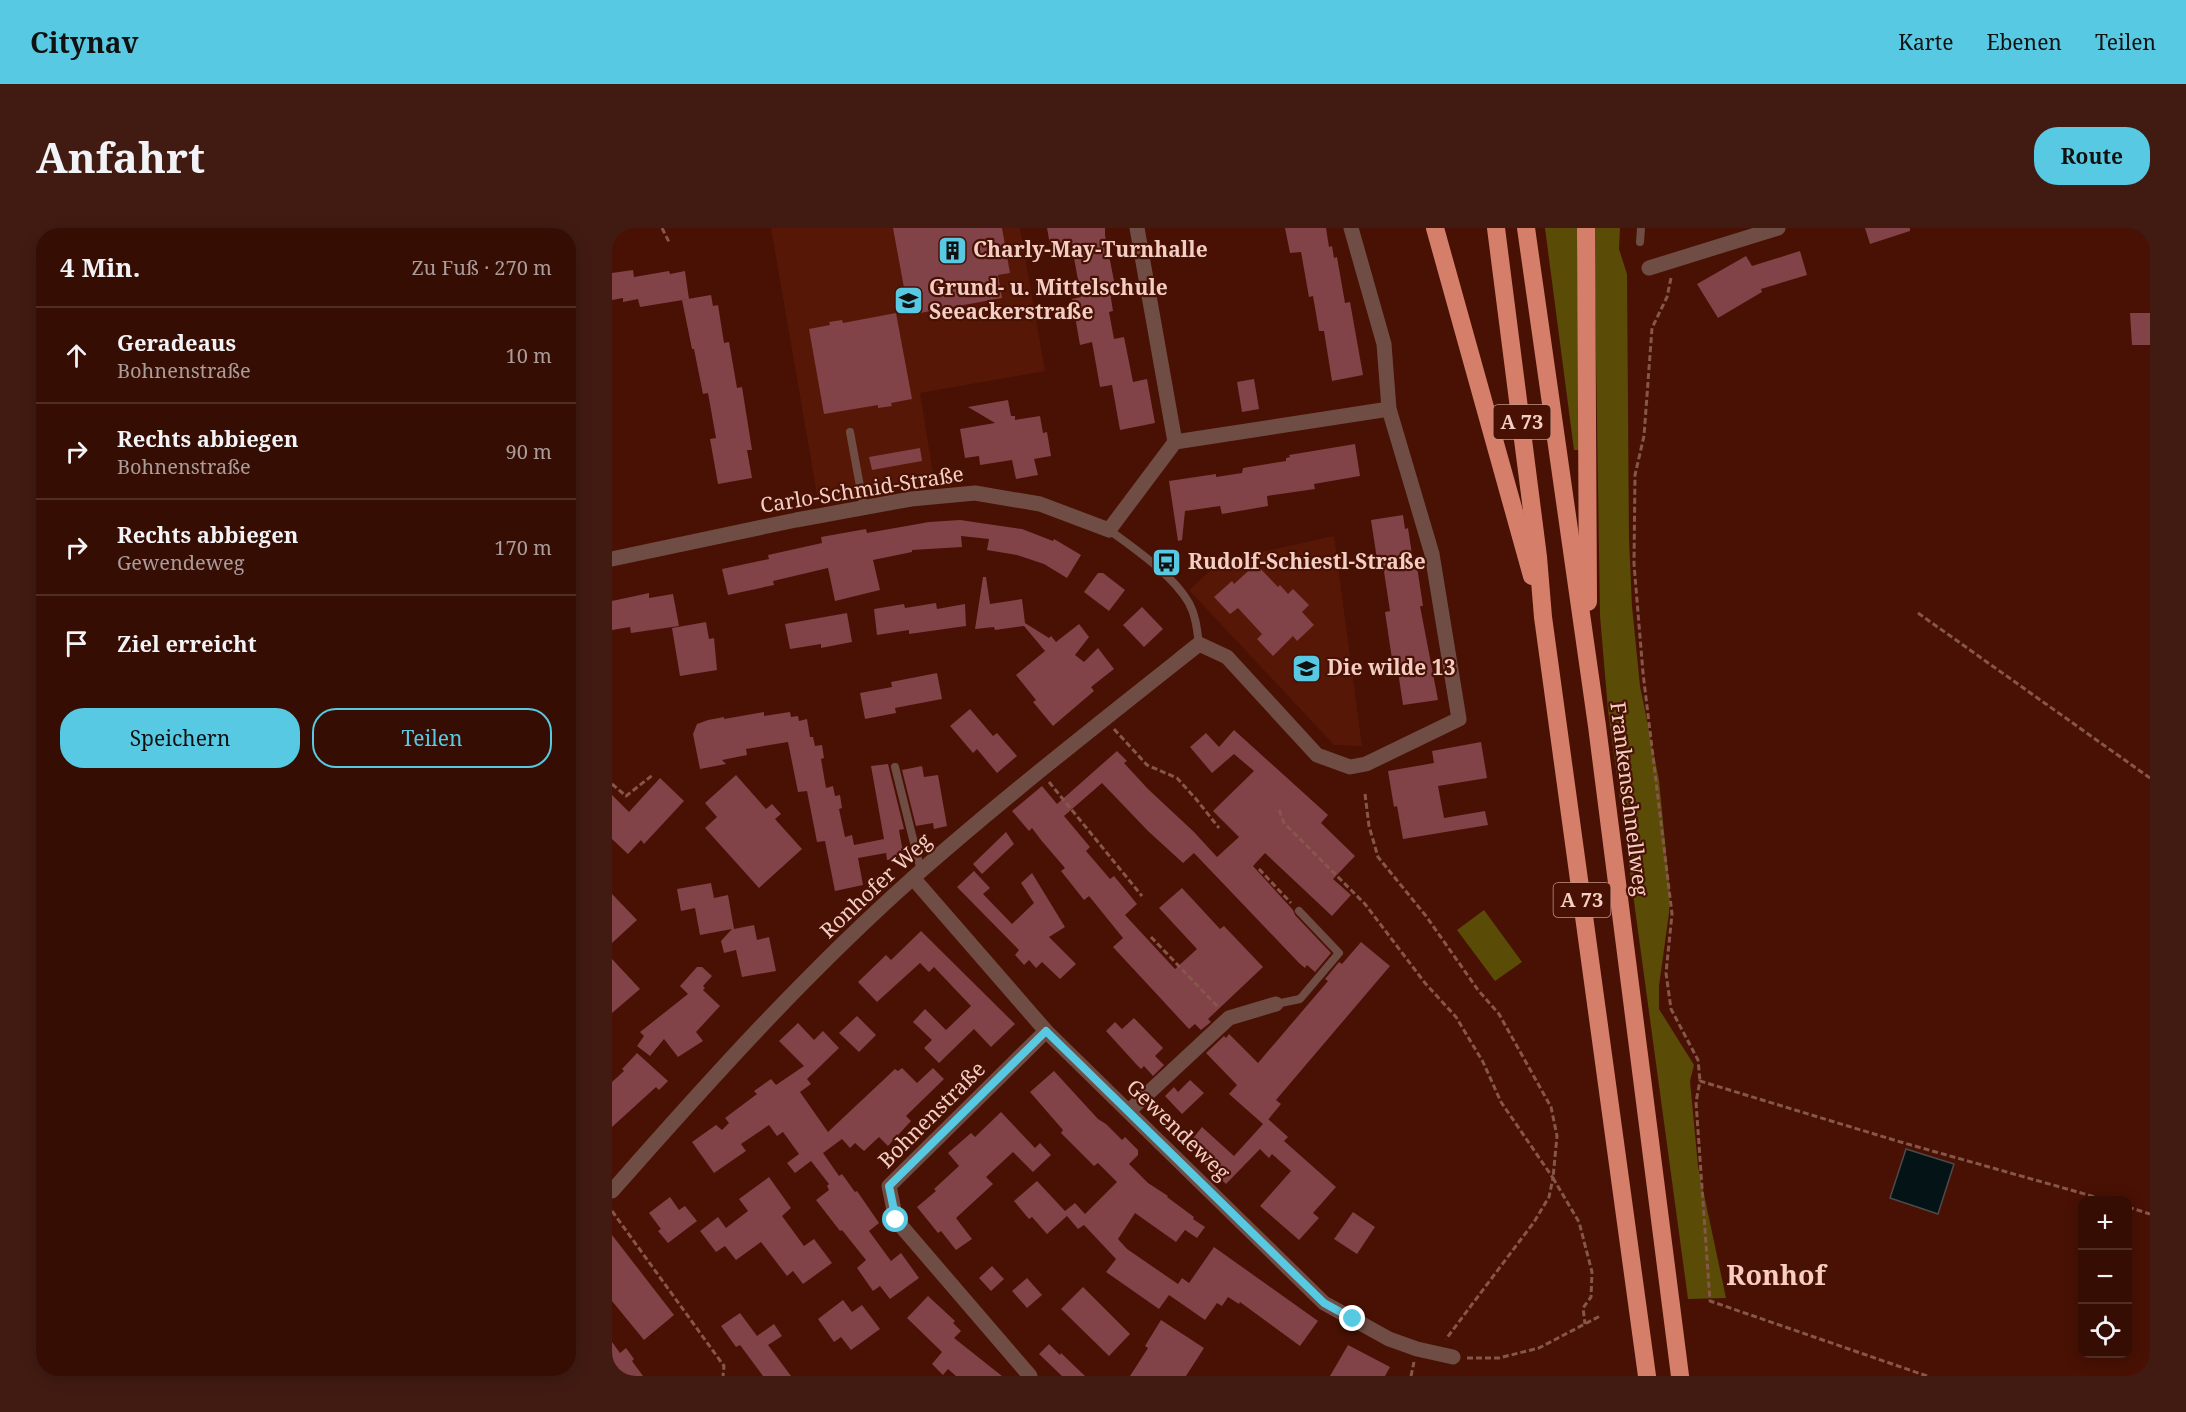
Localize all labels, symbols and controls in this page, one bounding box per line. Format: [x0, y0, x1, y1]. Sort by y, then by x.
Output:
text: Citynav [30, 23, 139, 61]
text: Karte [1898, 28, 1953, 56]
text: Ebenen [1986, 28, 2062, 56]
text: Teilen [2095, 28, 2156, 56]
button: Route [2034, 127, 2150, 185]
text: Anfahrt [36, 128, 205, 185]
building icon: Charly-May-Turnhalle [936, 234, 968, 266]
place label: Charly-May-Turnhalle [973, 235, 1208, 263]
text: 4 Min. [60, 249, 140, 285]
text: Zu Fuß · 270 m [412, 254, 552, 281]
place label: Grund- u. Mittelschule Seeackerstraße [929, 273, 1168, 325]
school or university icon: Grund- u. Mittelschule Seeackerstraße [892, 284, 924, 316]
text: Geradeaus [117, 327, 236, 357]
icon: ahead [60, 339, 93, 372]
text: 10 m [506, 342, 552, 369]
text: Bohnenstraße [117, 357, 251, 384]
road number: A 73 [1494, 405, 1550, 439]
text: Rechts abbiegen [117, 423, 298, 453]
icon: right [60, 435, 93, 468]
text: 90 m [506, 438, 552, 465]
text: Bohnenstraße [117, 453, 251, 480]
street label: Carlo-Schmid-Straße [758, 459, 966, 519]
text: Rechts abbiegen [117, 519, 298, 549]
icon: right [60, 531, 93, 564]
text: 170 m [494, 534, 552, 561]
bus stop icon: Rudolf-Schiestl-Straße [1151, 546, 1183, 578]
place label: Rudolf-Schiestl-Straße [1188, 547, 1426, 575]
text: Gewendeweg [117, 549, 245, 576]
icon: arrive [60, 627, 93, 660]
text: Ziel erreicht [117, 628, 257, 658]
school or university icon: Die wilde 13 [1290, 652, 1322, 684]
place label: Die wilde 13 [1327, 653, 1456, 681]
street label: Frankenschnellweg [1604, 700, 1656, 898]
button: Speichern [60, 708, 300, 768]
button: Teilen [312, 708, 552, 768]
street label: Ronhofer Weg [814, 826, 937, 944]
road number: A 73 [1554, 883, 1610, 917]
street label: Bohnenstraße [872, 1055, 991, 1174]
street label: Gewendeweg [1121, 1073, 1237, 1186]
map controls [2078, 1196, 2132, 1358]
button: + [2078, 1196, 2132, 1250]
route start [882, 1206, 908, 1232]
button: − [2078, 1250, 2132, 1304]
district label: Ronhof [1726, 1256, 1828, 1293]
button: locate [2078, 1304, 2132, 1358]
route end [1339, 1305, 1365, 1331]

